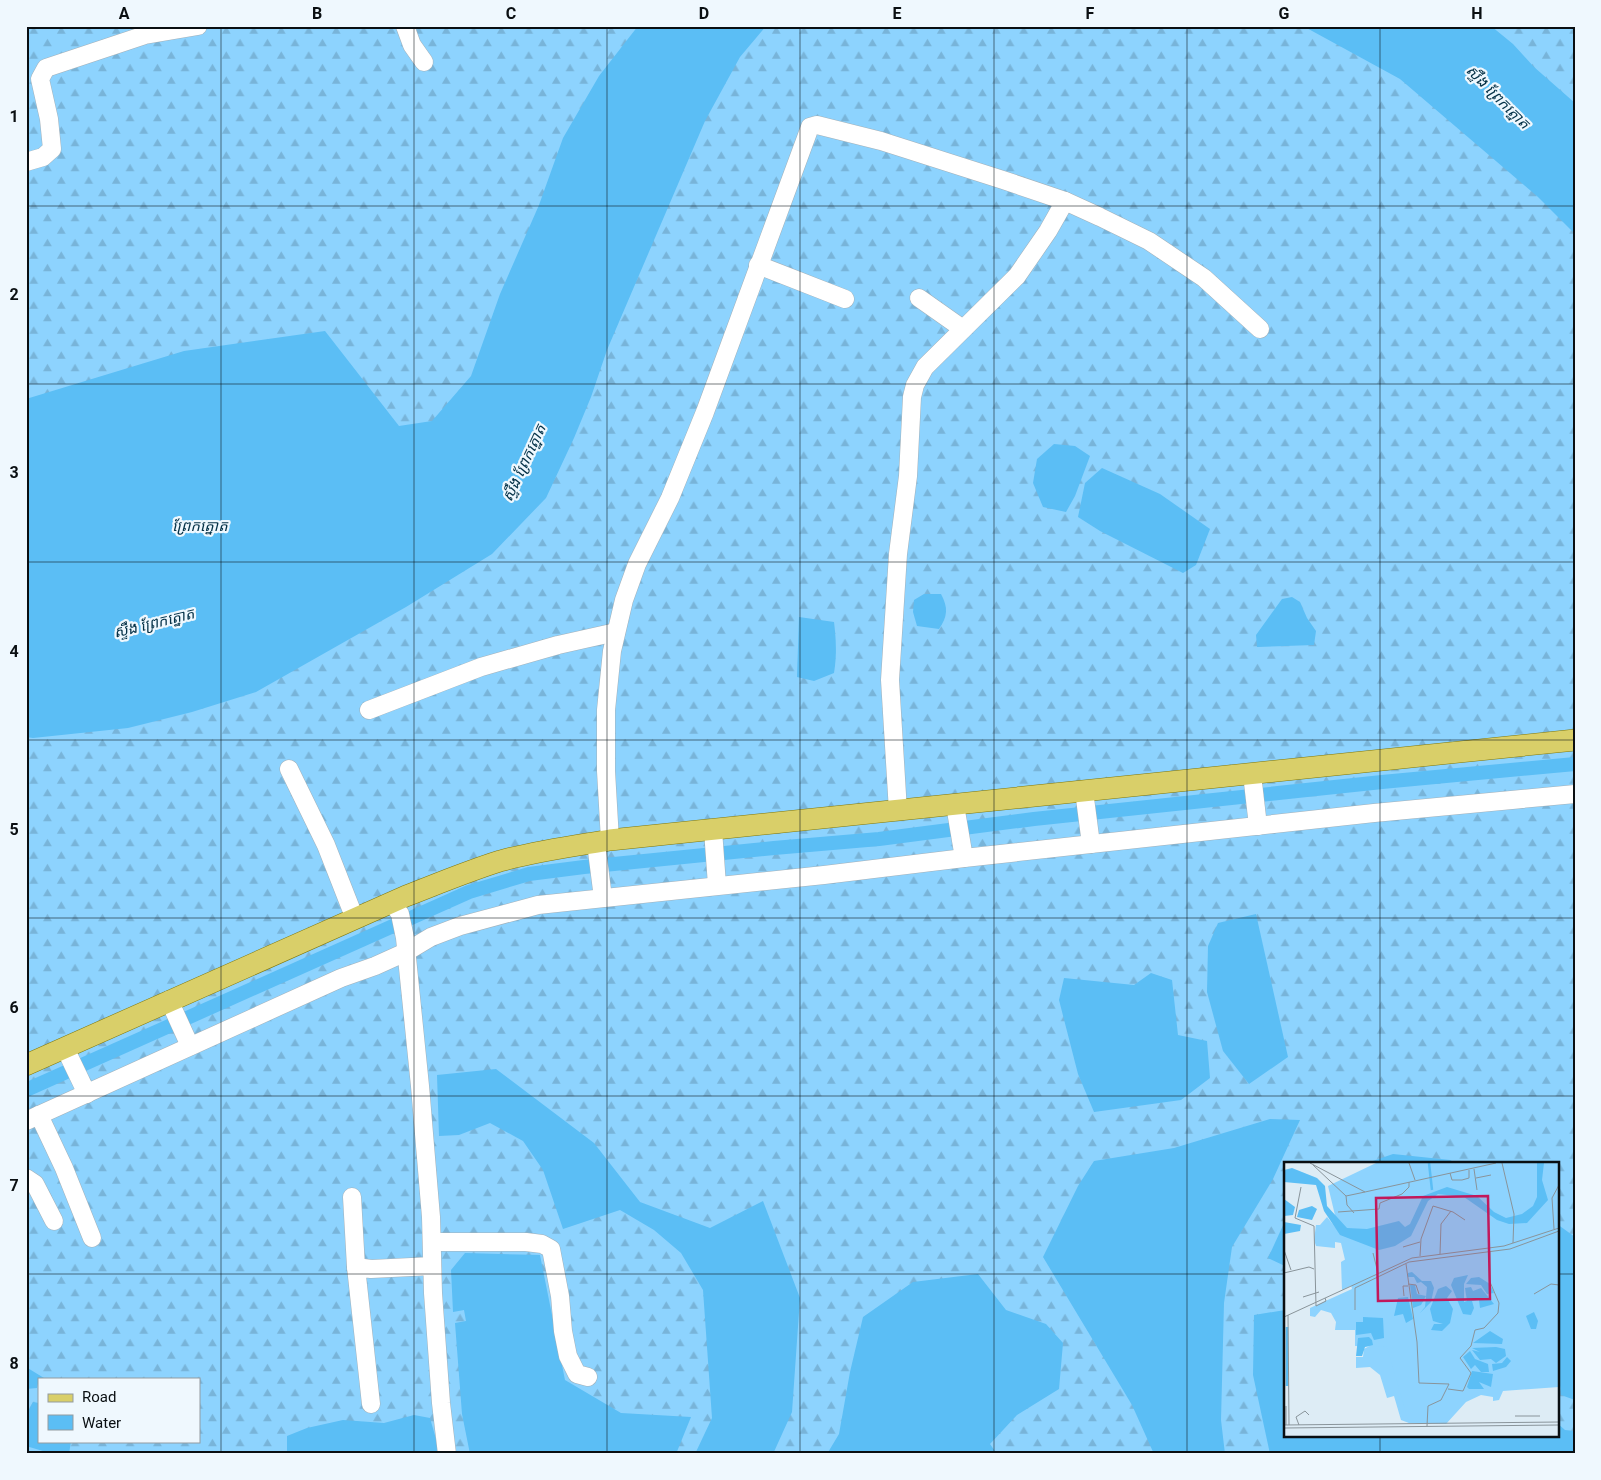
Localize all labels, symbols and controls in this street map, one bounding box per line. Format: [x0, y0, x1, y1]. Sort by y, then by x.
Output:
text: A [119, 4, 130, 23]
text: B [312, 4, 322, 23]
text: C [506, 4, 516, 23]
text: D [699, 4, 709, 23]
text: E [893, 4, 902, 23]
text: F [1086, 4, 1095, 23]
text: G [1279, 4, 1290, 23]
text: H [1471, 4, 1483, 23]
water label: ស្ទឹង ព្រែកត្នោត [1462, 61, 1535, 134]
text: 1 [9, 107, 19, 126]
text: 2 [9, 285, 19, 304]
water label: ស្ទឹង ព្រែកត្នោត [498, 420, 551, 504]
text: 3 [9, 463, 19, 482]
water label: ព្រែកត្នោត [172, 517, 229, 535]
water label: ស្ទឹង ព្រែកត្នោត [112, 604, 198, 642]
text: 4 [9, 642, 19, 661]
text: 5 [9, 820, 19, 839]
text: 6 [9, 998, 19, 1017]
inset map [1284, 1162, 1558, 1438]
text: 7 [9, 1176, 19, 1195]
text: 8 [9, 1354, 19, 1373]
legend [38, 1378, 200, 1442]
text: Road [82, 1388, 116, 1406]
text: Water [82, 1414, 121, 1432]

